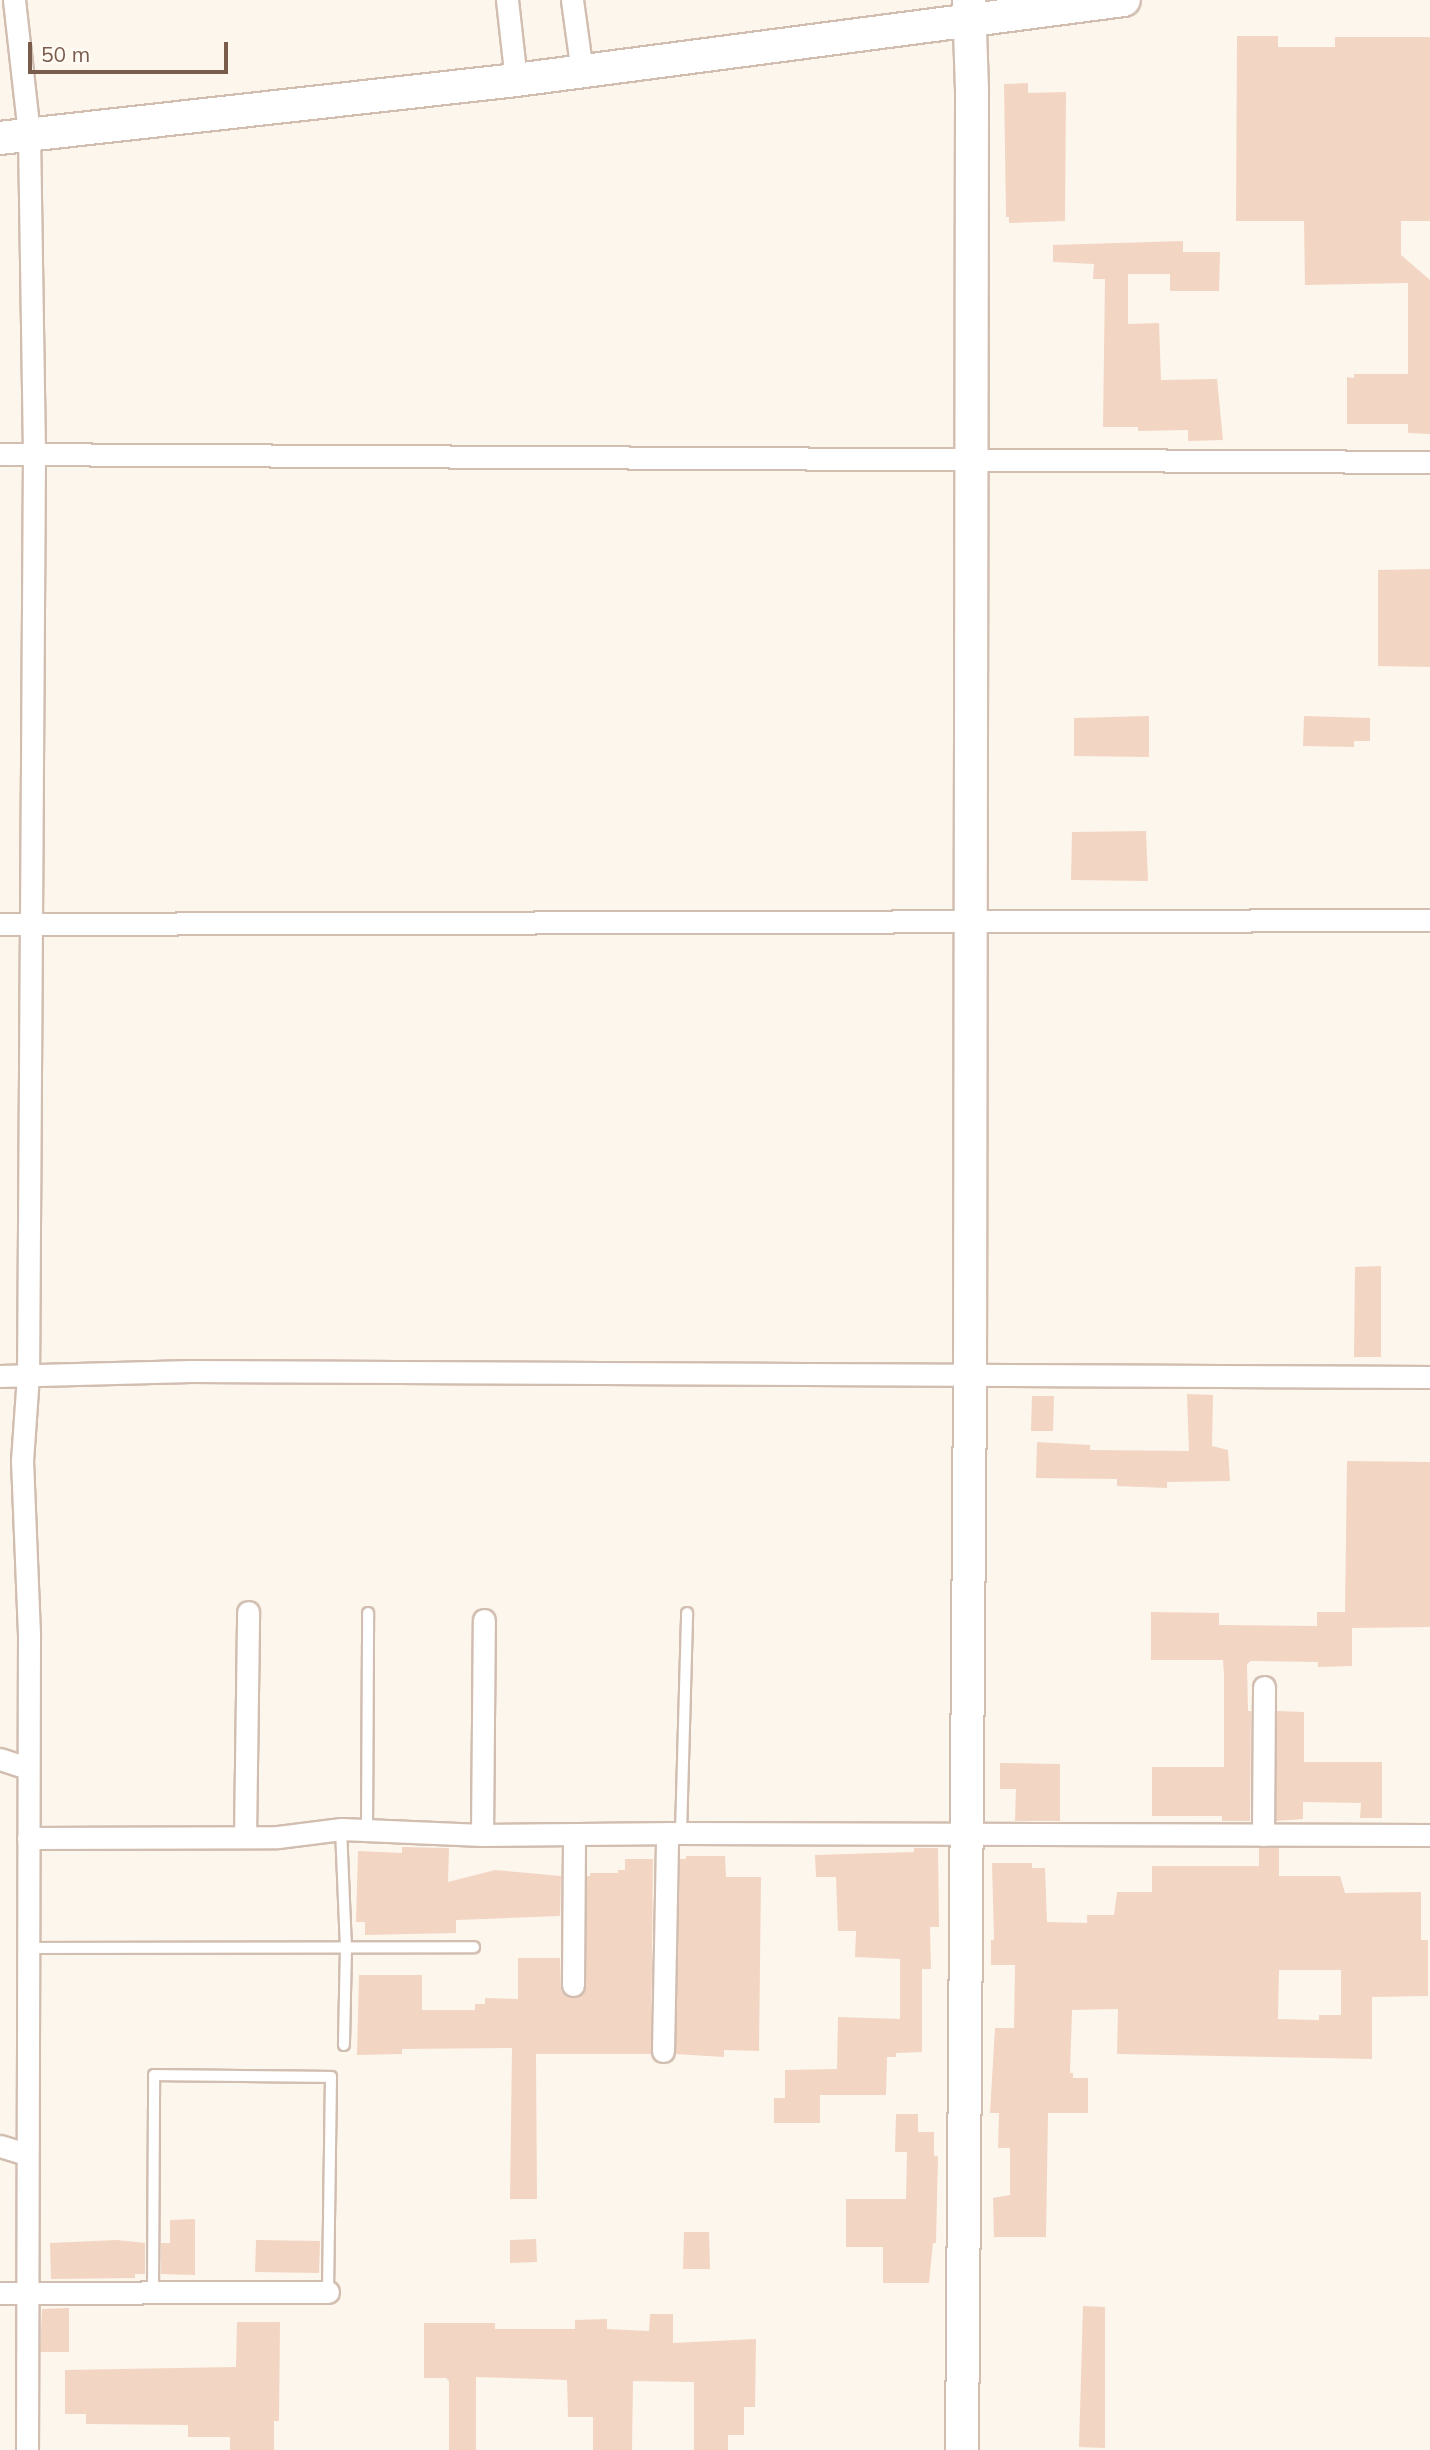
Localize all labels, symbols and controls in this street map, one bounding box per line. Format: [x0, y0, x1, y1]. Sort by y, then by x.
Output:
scale bar [32, 28, 231, 72]
text: 50 m [41, 41, 90, 67]

